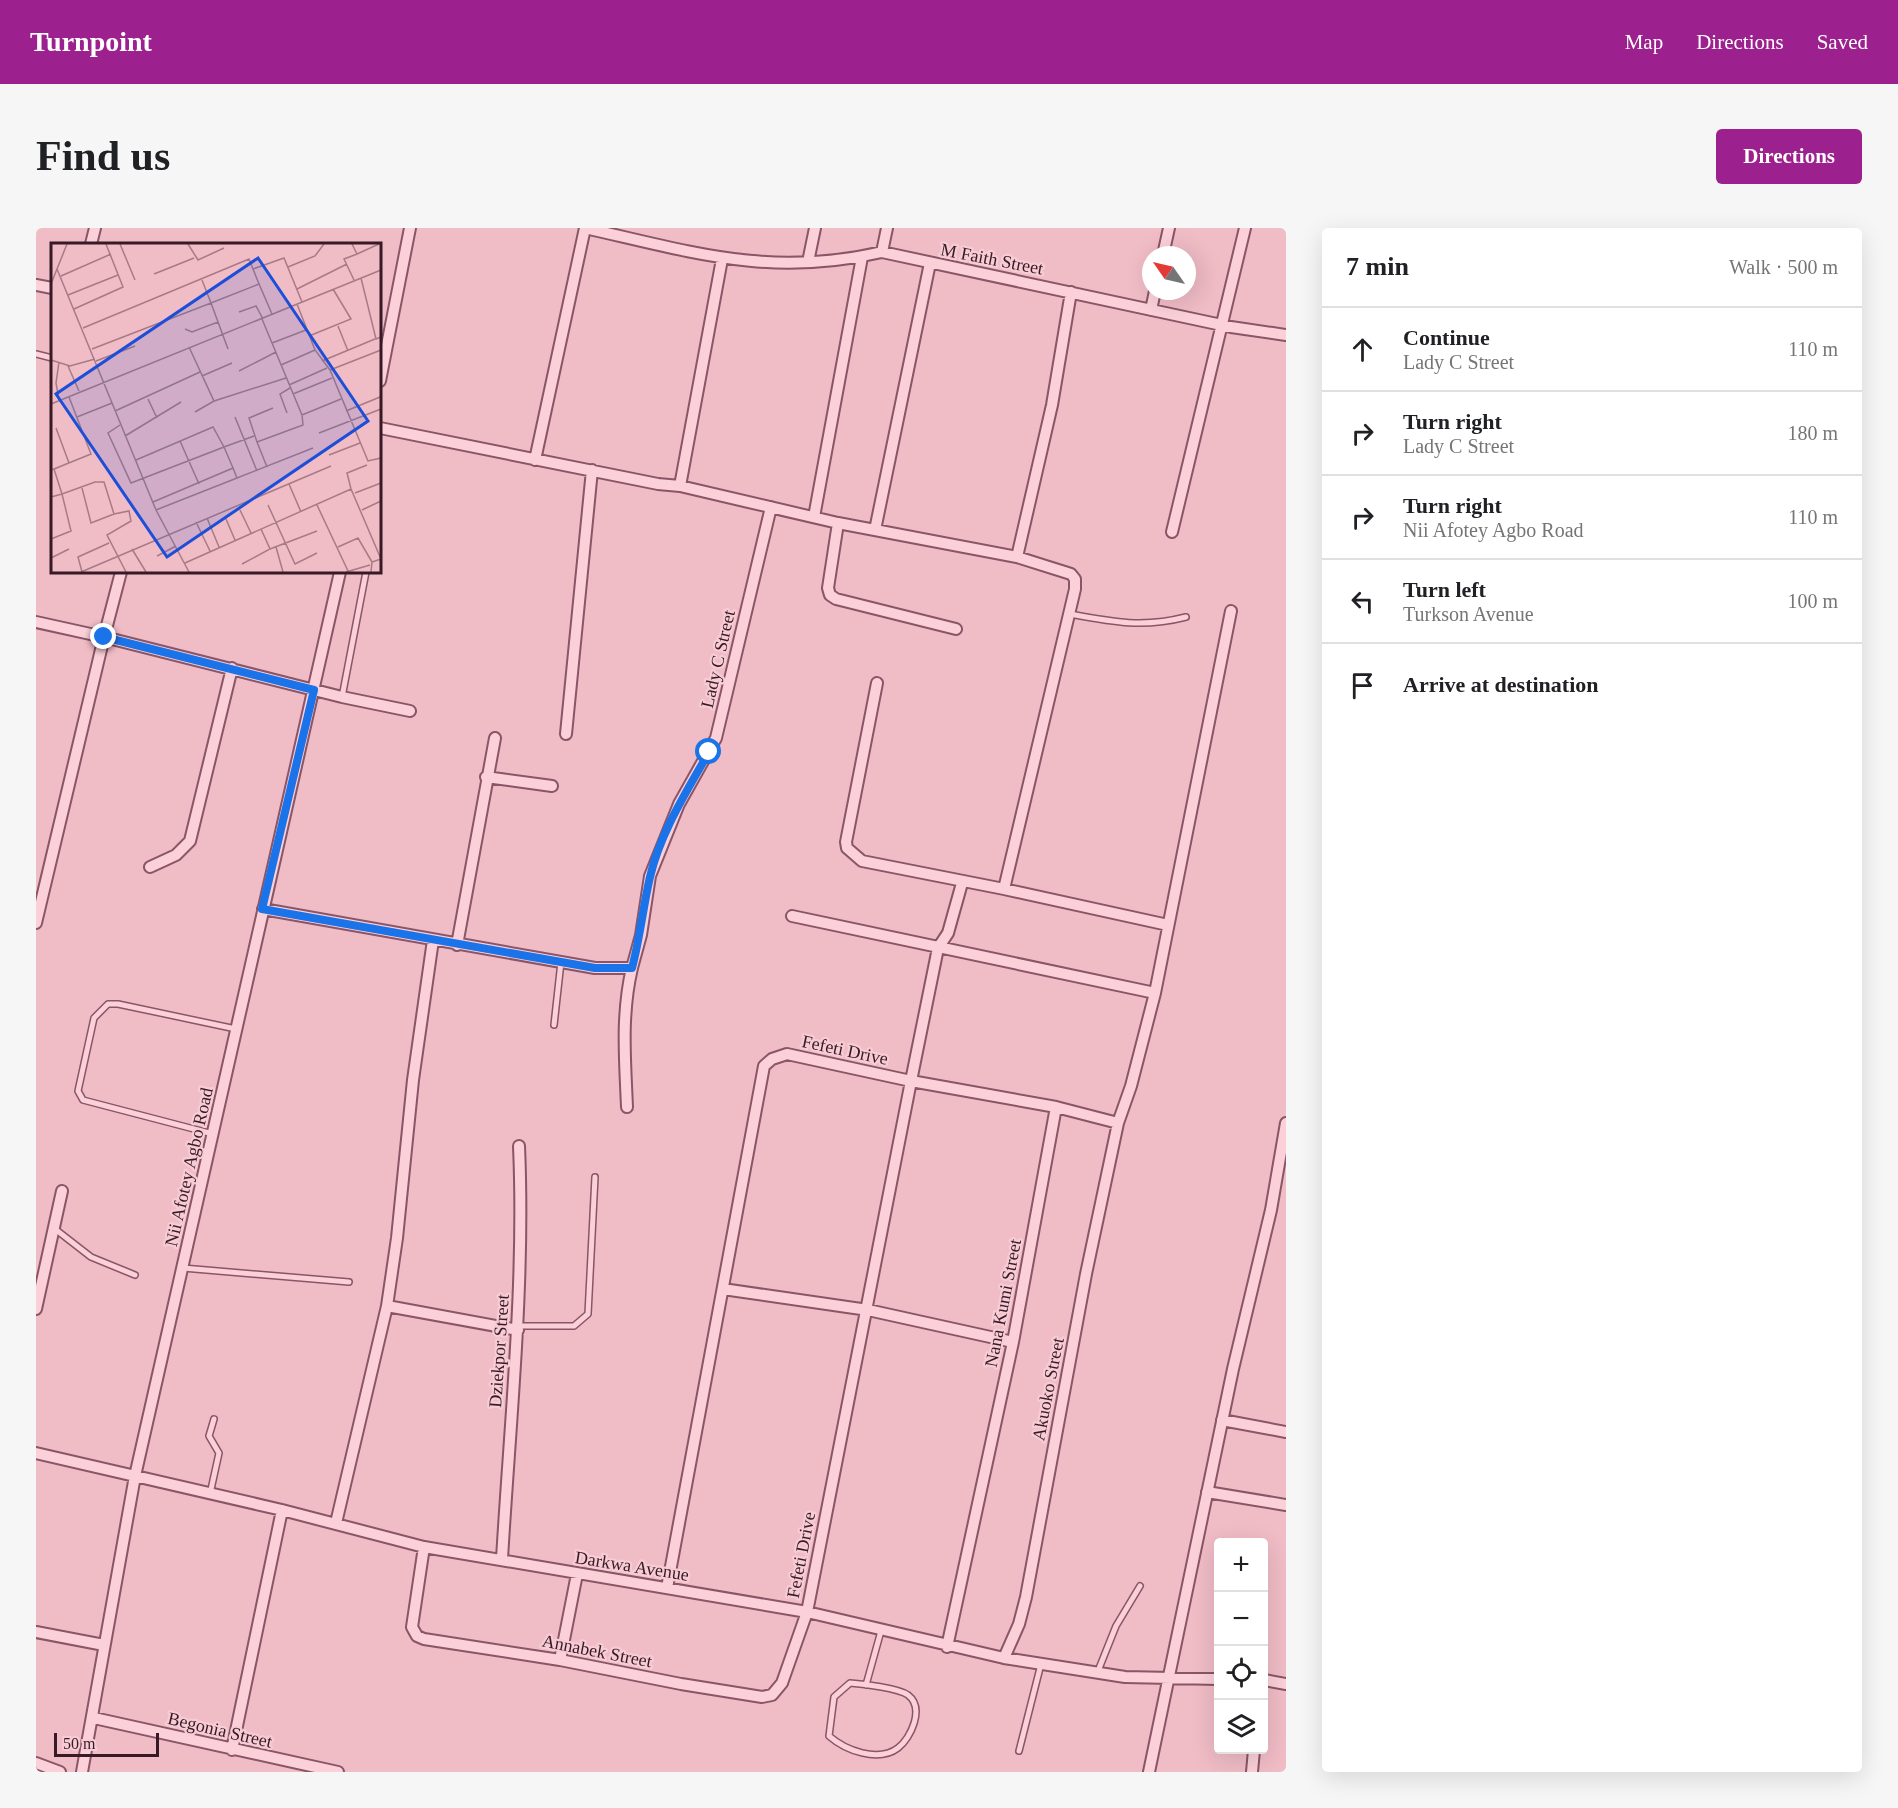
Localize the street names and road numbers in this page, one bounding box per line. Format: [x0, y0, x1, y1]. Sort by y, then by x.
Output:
street label: M Faith Street [939, 239, 1045, 279]
street label: Lady C Street [697, 608, 739, 710]
street label: Fefeti Drive [800, 1031, 890, 1069]
street label: Nii Afotey Agbo Road [161, 1086, 217, 1248]
street label: Nana Kumi Street [981, 1237, 1025, 1369]
street label: Dziekpor Street [485, 1294, 513, 1408]
street label: Akuoko Street [1028, 1336, 1068, 1442]
street label: Fefeti Drive [783, 1510, 819, 1600]
street label: Darkwa Avenue [574, 1547, 690, 1585]
street label: Annabek Street [540, 1631, 654, 1671]
street label: Begonia Street [166, 1708, 274, 1752]

